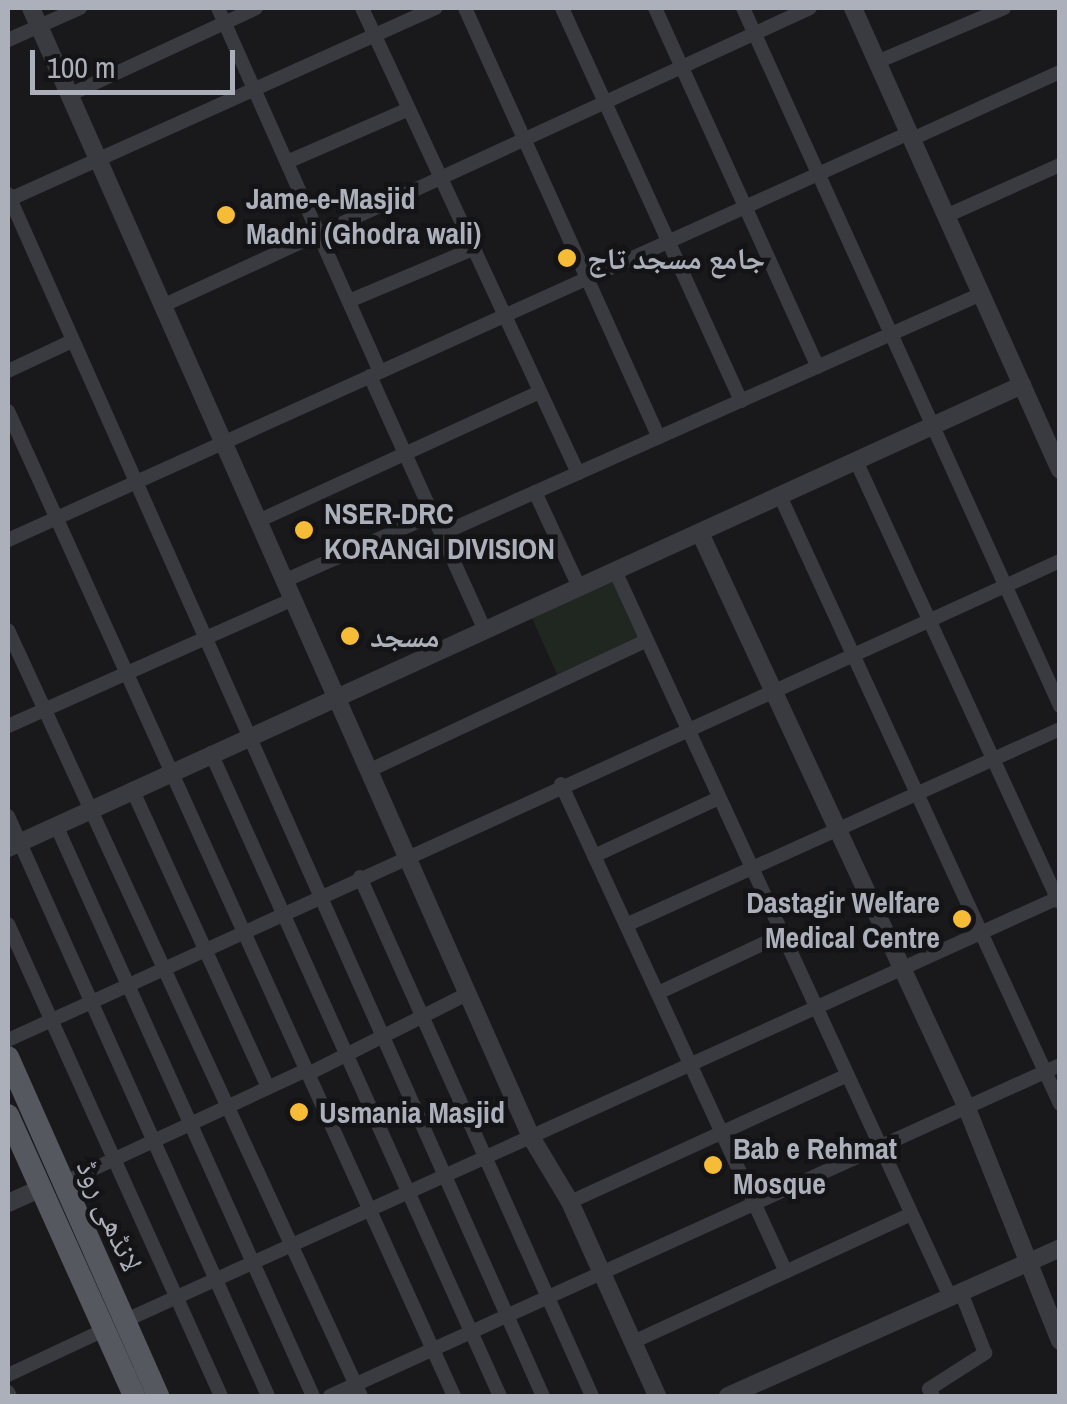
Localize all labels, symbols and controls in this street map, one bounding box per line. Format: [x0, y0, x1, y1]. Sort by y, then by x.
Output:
scale bar [35, 30, 240, 92]
text: 100 m [47, 47, 115, 87]
place label: Jame-e-Masjid Madni (Ghodra wali) [246, 180, 481, 250]
marker: Jame-e-Masjid Madni (Ghodra wali) [215, 204, 237, 226]
place label: جامع مسجد تاج [587, 240, 765, 276]
marker: جامع مسجد تاج [556, 247, 578, 269]
place label: NSER-DRC KORANGI DIVISION [324, 495, 555, 566]
marker: NSER-DRC KORANGI DIVISION [293, 519, 315, 541]
place label: مسجد [370, 618, 439, 654]
marker: مسجد [339, 625, 361, 647]
place label: Dastagir Welfare Medical Centre [746, 884, 940, 954]
marker: Dastagir Welfare Medical Centre [949, 906, 975, 932]
place label: Usmania Masjid [319, 1094, 505, 1130]
marker: Usmania Masjid [288, 1101, 310, 1123]
place label: Bab e Rehmat Mosque [733, 1130, 897, 1200]
street label: لانڈھی روڈ [69, 1153, 151, 1277]
marker: Bab e Rehmat Mosque [702, 1154, 724, 1176]

